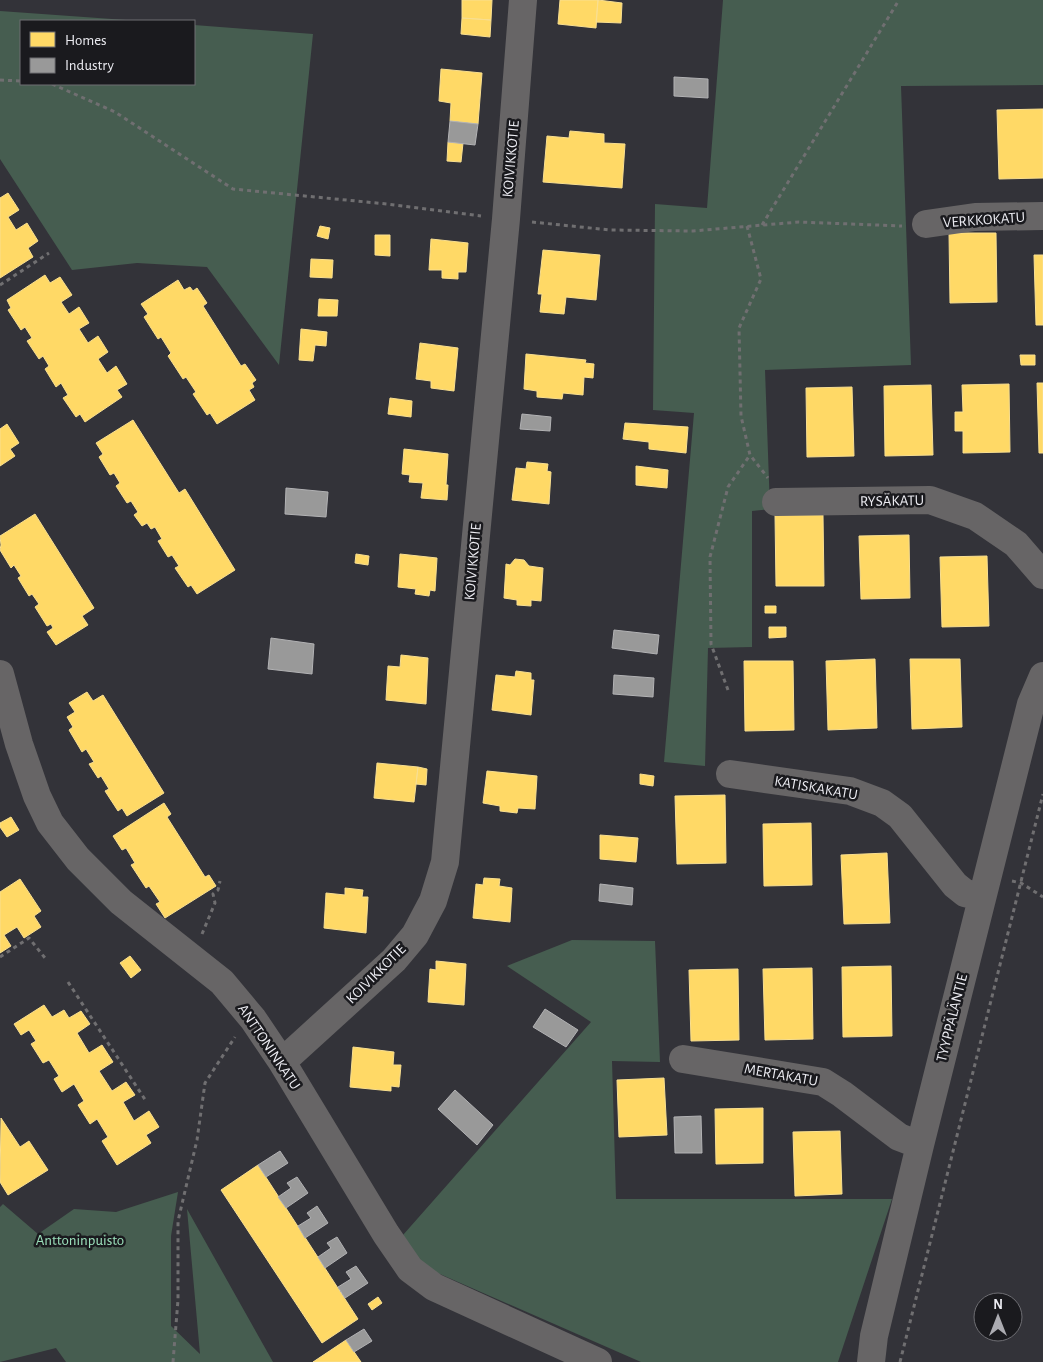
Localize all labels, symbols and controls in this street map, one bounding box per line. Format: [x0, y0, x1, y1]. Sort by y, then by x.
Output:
legend [20, 20, 195, 85]
text: Homes [65, 33, 107, 48]
text: Industry [65, 58, 114, 73]
street label: KOIVIKKOTIE [500, 120, 522, 198]
street label: VERKKOKATU [942, 210, 1026, 230]
street label: RYSÄKATU [860, 492, 924, 509]
street label: KOIVIKKOTIE [462, 523, 484, 601]
street label: KATISKAKATU [773, 773, 859, 803]
street label: KOIVIKKOTIE [343, 941, 409, 1007]
street label: TYYPPÄLÄNTIE [933, 972, 970, 1064]
street label: ANTTONINKATU [235, 1002, 303, 1092]
street label: MERTAKATU [743, 1061, 819, 1089]
park label: Anttoninpuisto [36, 1233, 124, 1248]
north arrow [973, 1292, 1023, 1342]
text: N [993, 1298, 1003, 1312]

